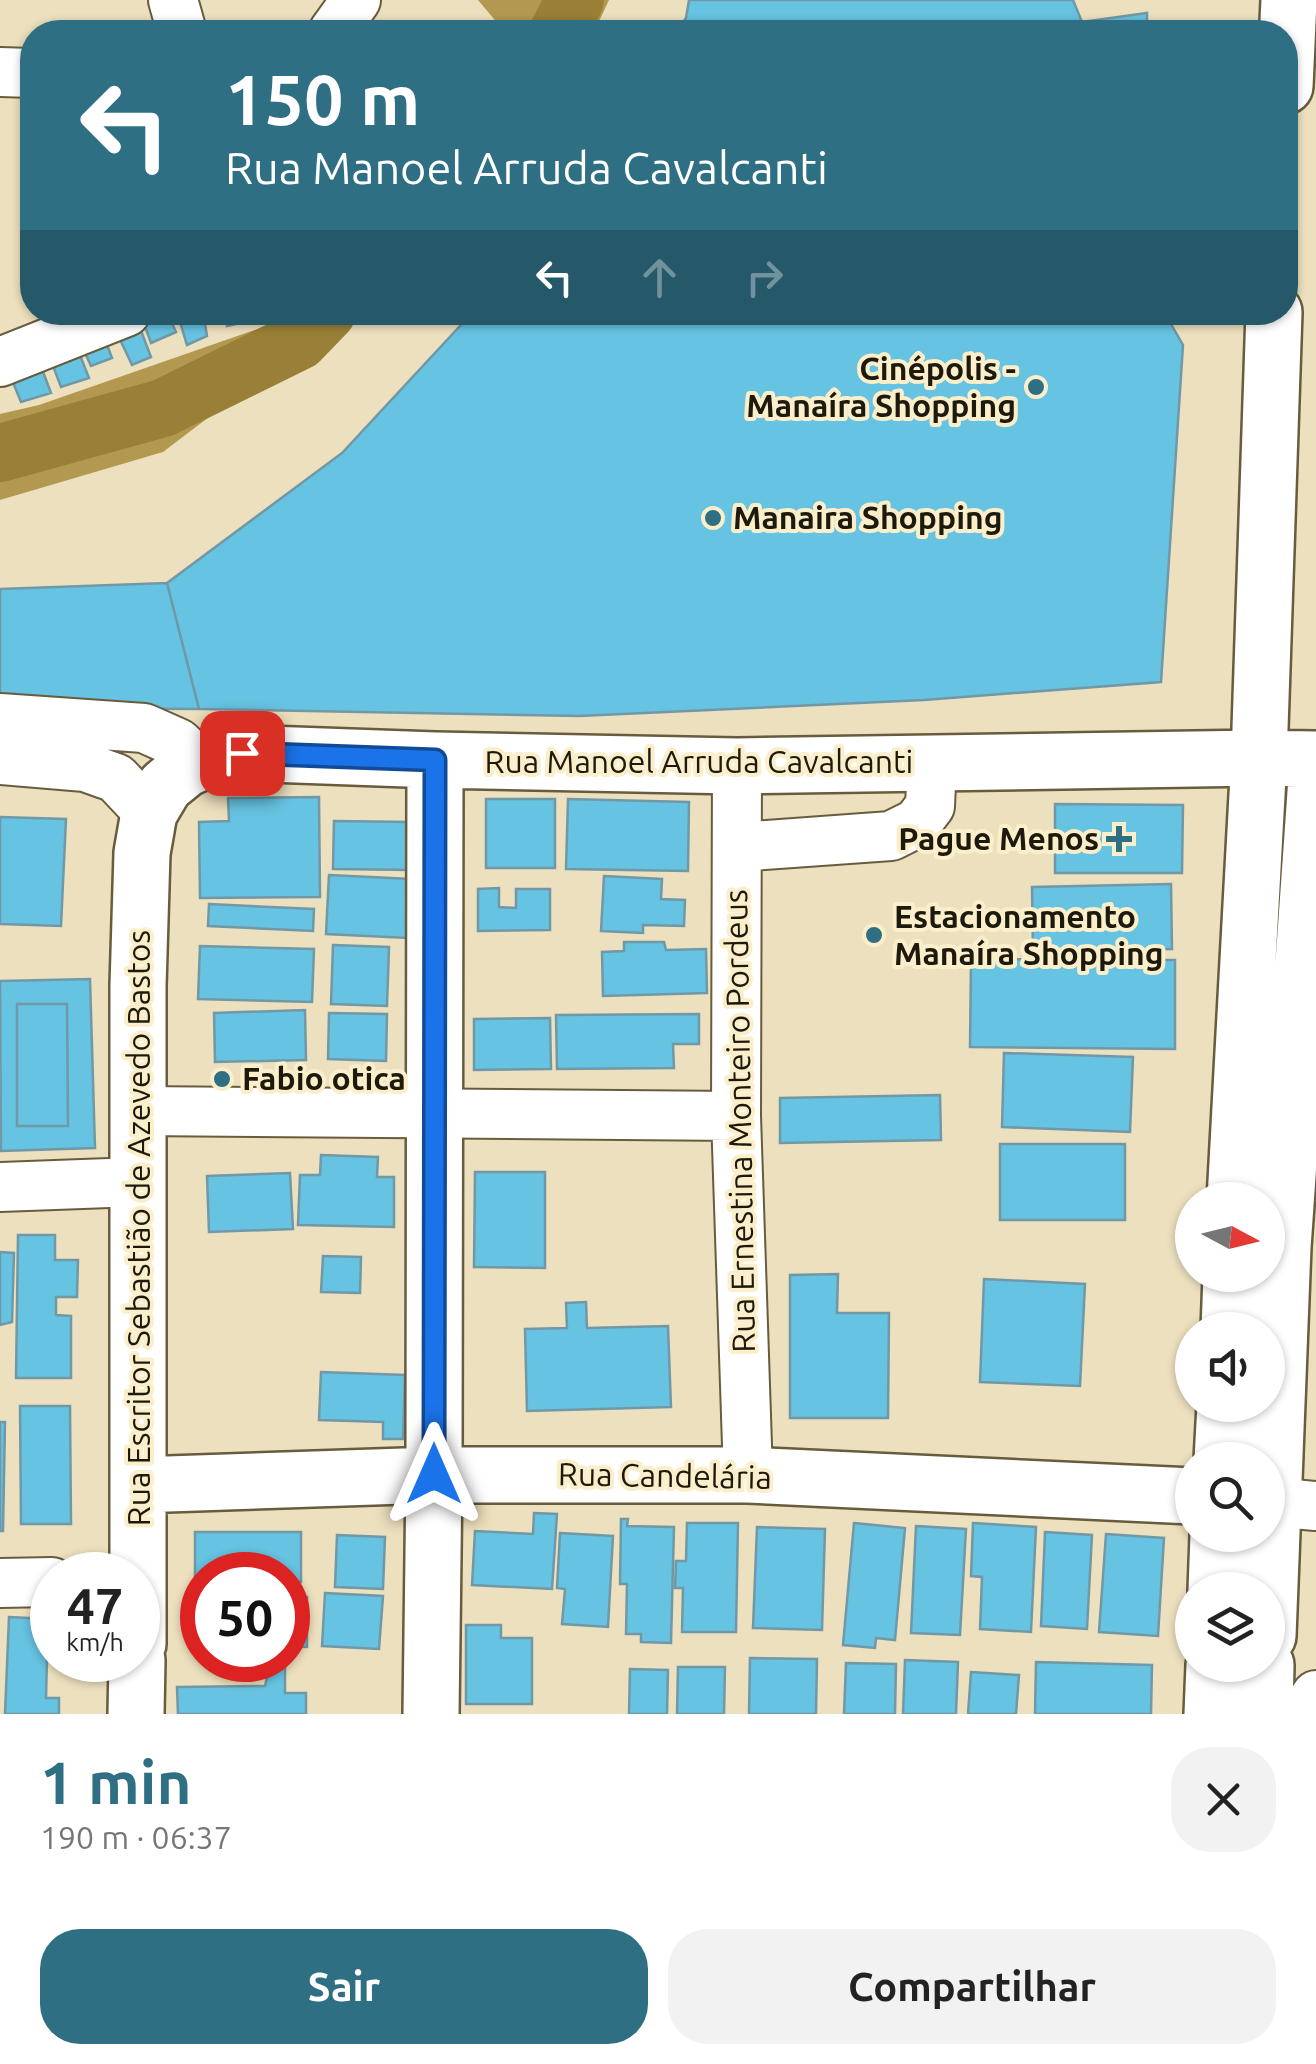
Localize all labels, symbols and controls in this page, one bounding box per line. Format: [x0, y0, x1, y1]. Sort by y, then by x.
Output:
icon: left [60, 60, 190, 190]
text: 150 m [225, 60, 420, 138]
text: Rua Manoel Arruda Cavalcanti [225, 142, 828, 193]
icon: left [527, 250, 582, 305]
icon: ahead [632, 250, 687, 305]
icon: right [737, 250, 792, 305]
place label: Cinépolis - Manaíra Shopping [746, 350, 1016, 423]
marker: Cinépolis - Manaíra Shopping [1025, 376, 1047, 398]
place label: Manaira Shopping [733, 499, 1003, 535]
marker: Manaira Shopping [702, 507, 724, 529]
pin [200, 711, 285, 796]
icon: arrive [215, 726, 270, 781]
street label: Rua Manoel Arruda Cavalcanti [485, 743, 913, 779]
place label: Pague Menos [898, 820, 1099, 856]
marker: Pague Menos [1108, 828, 1130, 850]
street label: Rua Ernestina Monteiro Pordeus [717, 889, 761, 1353]
place label: Estacionamento Manaíra Shopping [894, 898, 1164, 971]
marker: Estacionamento Manaíra Shopping [863, 924, 885, 946]
street label: Rua Escritor Sebastião de Azevedo Bastos [120, 930, 156, 1526]
place label: Fabio otica [242, 1060, 406, 1096]
marker: Fabio otica [211, 1068, 233, 1090]
north arrow [1175, 1182, 1285, 1292]
map controls [1175, 1182, 1285, 1682]
button: sound [1175, 1312, 1285, 1422]
position arrow [382, 1422, 486, 1526]
button: search [1175, 1442, 1285, 1552]
street label: Rua Candelária [558, 1455, 772, 1495]
speed limit sign: 50 [180, 1552, 310, 1682]
button: layers [1175, 1572, 1285, 1682]
text: 47 [67, 1577, 123, 1633]
text: km/h [66, 1628, 124, 1656]
button: close [1171, 1747, 1276, 1852]
text: 1 min [40, 1748, 192, 1815]
text: 190 m · 06:37 [40, 1819, 232, 1855]
button: Sair [40, 1929, 648, 2044]
button: Compartilhar [668, 1929, 1276, 2044]

